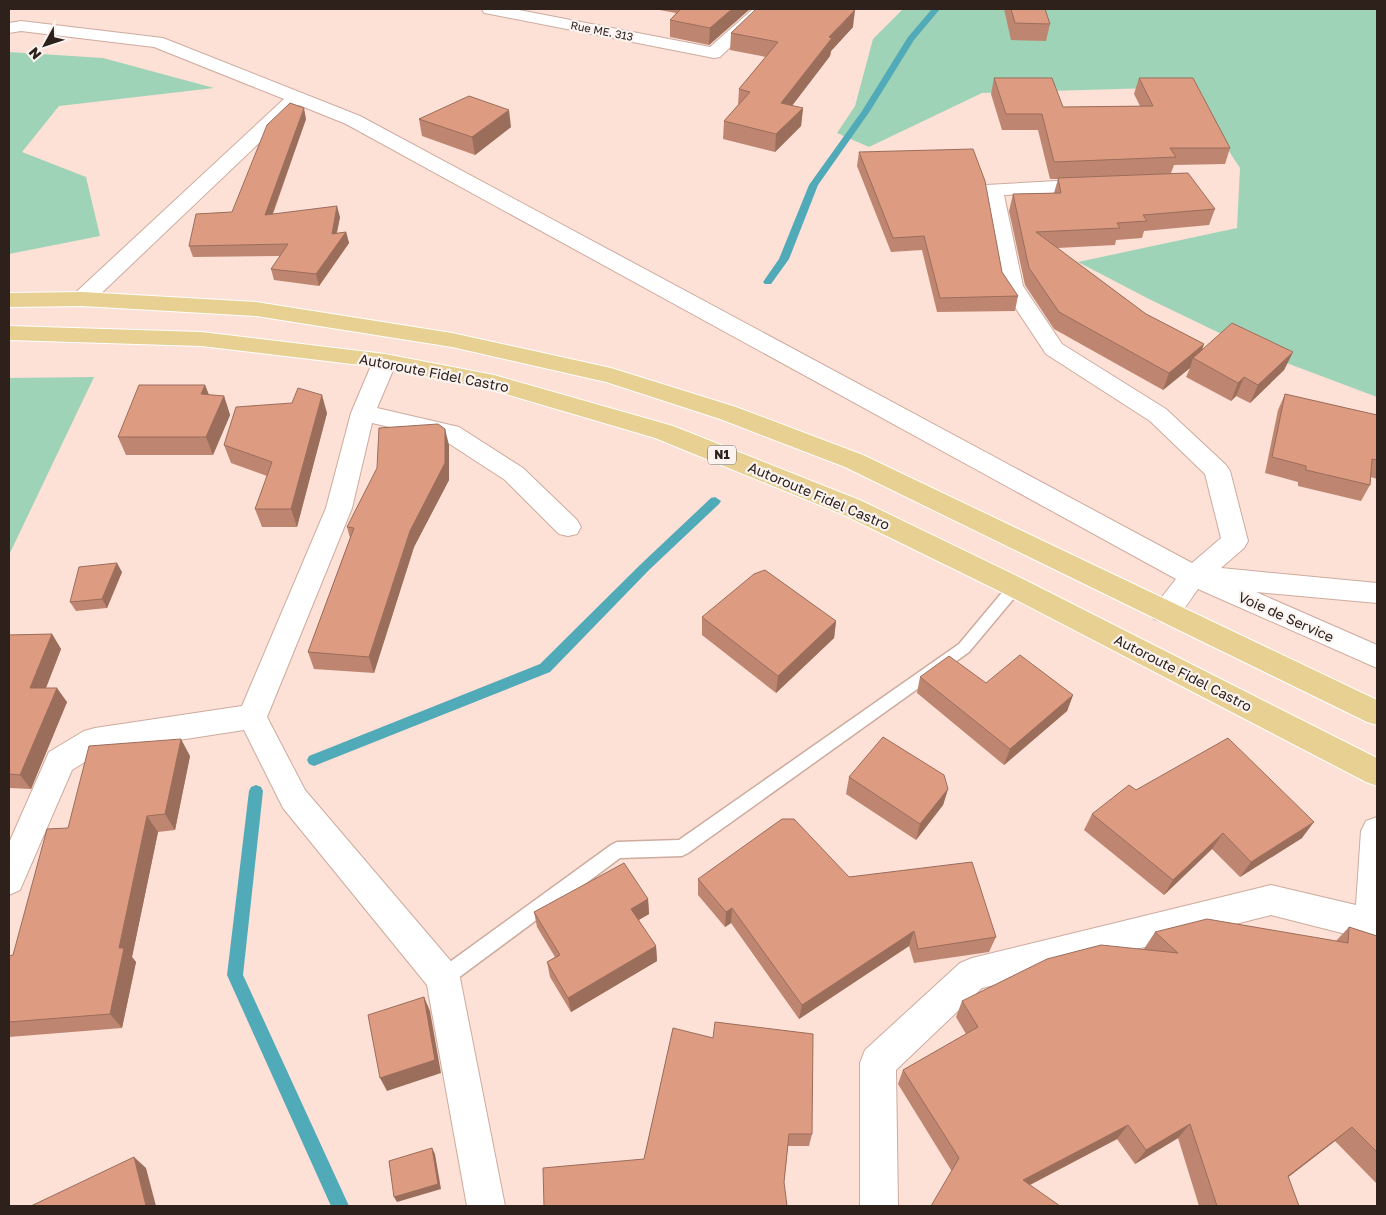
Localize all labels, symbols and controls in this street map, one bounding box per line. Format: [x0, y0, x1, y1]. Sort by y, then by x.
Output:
street label: Rue ME. 313 [570, 18, 634, 43]
north arrow [20, 20, 70, 70]
text: N [25, 44, 45, 63]
street label: Autoroute Fidel Castro [358, 350, 510, 395]
road number: N1 [708, 446, 736, 464]
street label: Autoroute Fidel Castro [746, 458, 892, 533]
street label: Voie de Service [1236, 588, 1337, 645]
street label: Autoroute Fidel Castro [1112, 630, 1255, 715]

